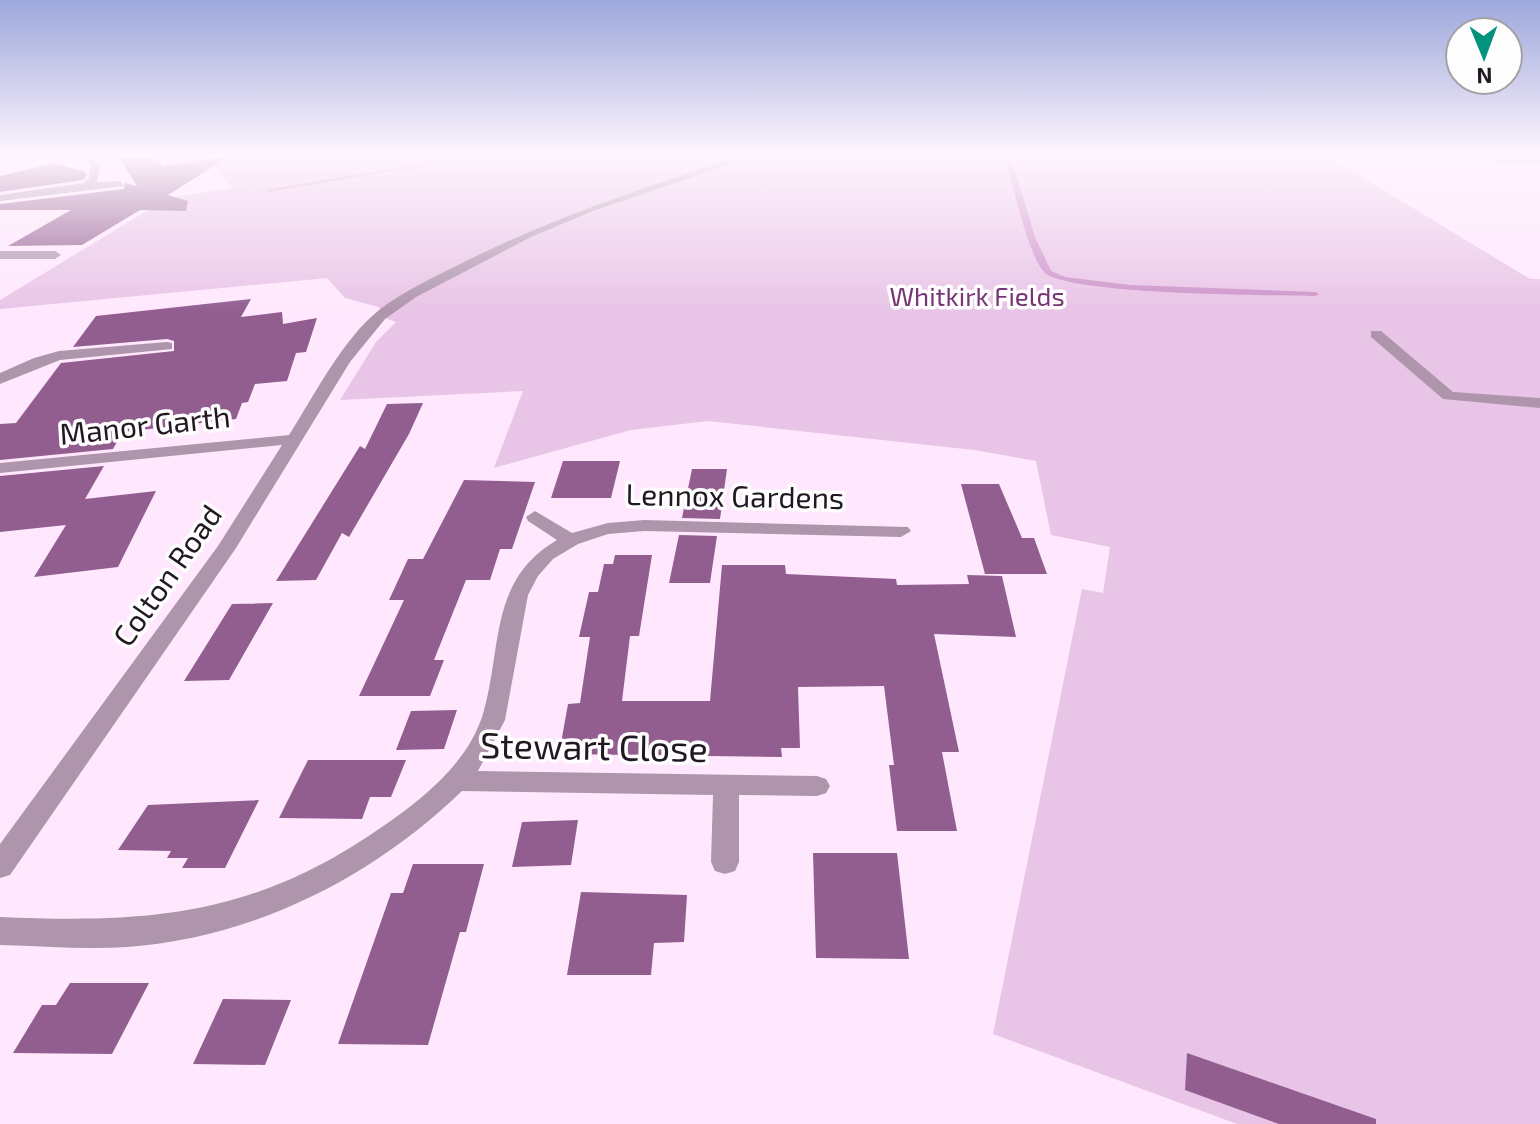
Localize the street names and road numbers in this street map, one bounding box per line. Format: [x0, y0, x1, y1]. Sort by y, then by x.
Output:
street label: Manor Garth [58, 397, 232, 451]
street label: Lennox Gardens [625, 475, 845, 515]
street label: Colton Road [104, 497, 228, 653]
street label: Stewart Close [480, 722, 708, 769]

